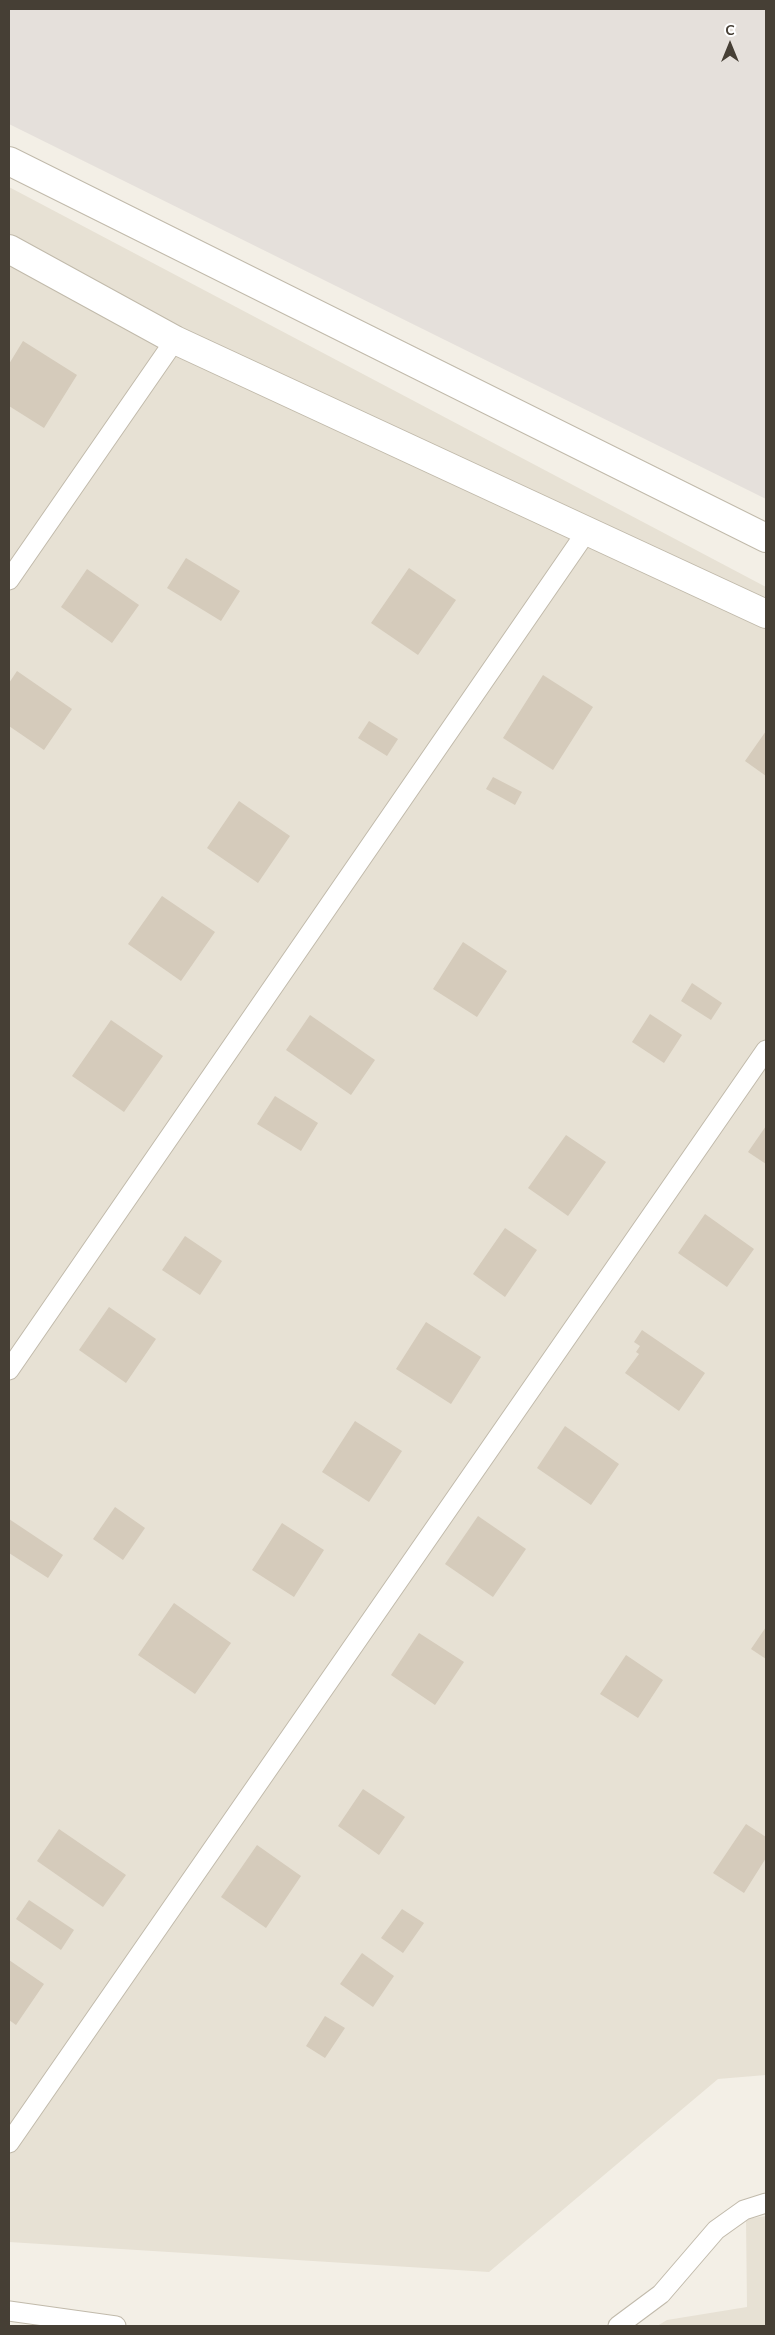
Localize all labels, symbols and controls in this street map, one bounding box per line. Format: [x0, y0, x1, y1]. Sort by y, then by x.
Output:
north arrow [705, 20, 755, 70]
text: С [725, 21, 735, 39]

